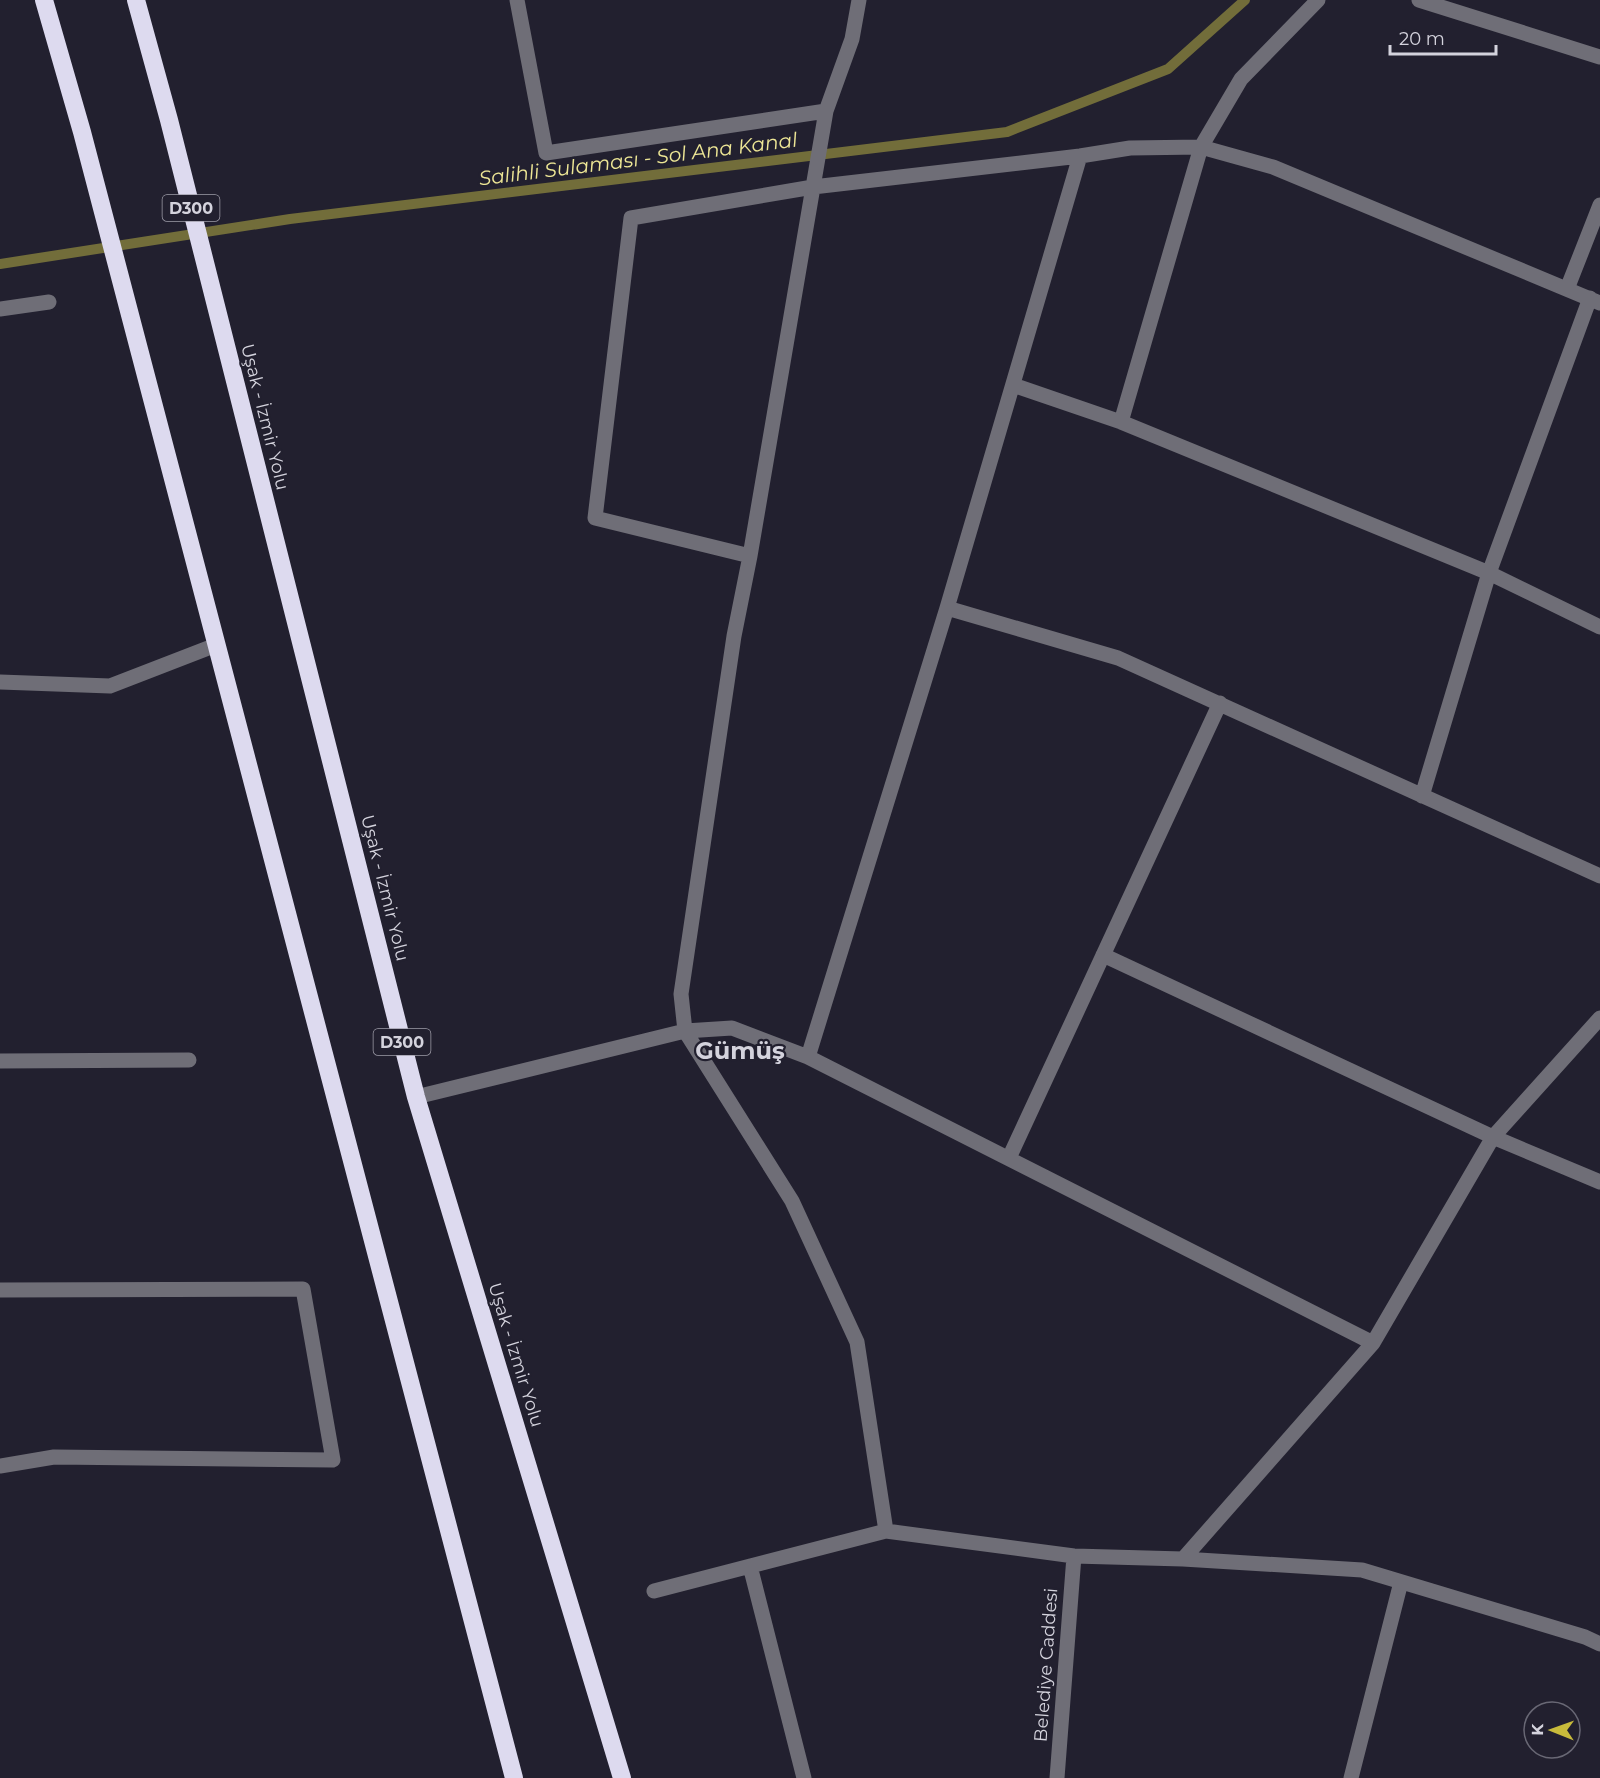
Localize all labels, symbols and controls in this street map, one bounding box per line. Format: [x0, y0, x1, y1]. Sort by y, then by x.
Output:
scale bar [1390, 18, 1496, 56]
text: 20 m [1399, 28, 1445, 50]
water label: Salihli Sulaması - Sol Ana Kanal [477, 127, 799, 190]
road number: D300 [162, 195, 219, 221]
street label: Uşak - İzmir Yolu [236, 342, 294, 492]
street label: Uşak - İzmir Yolu [356, 813, 414, 963]
road number: D300 [374, 1029, 430, 1055]
district label: Gümüş [695, 1036, 785, 1065]
street label: Uşak - İzmir Yolu [484, 1280, 548, 1430]
street label: Belediye Caddesi [1030, 1587, 1062, 1743]
north arrow [1522, 1700, 1582, 1760]
text: K [1528, 1723, 1547, 1736]

